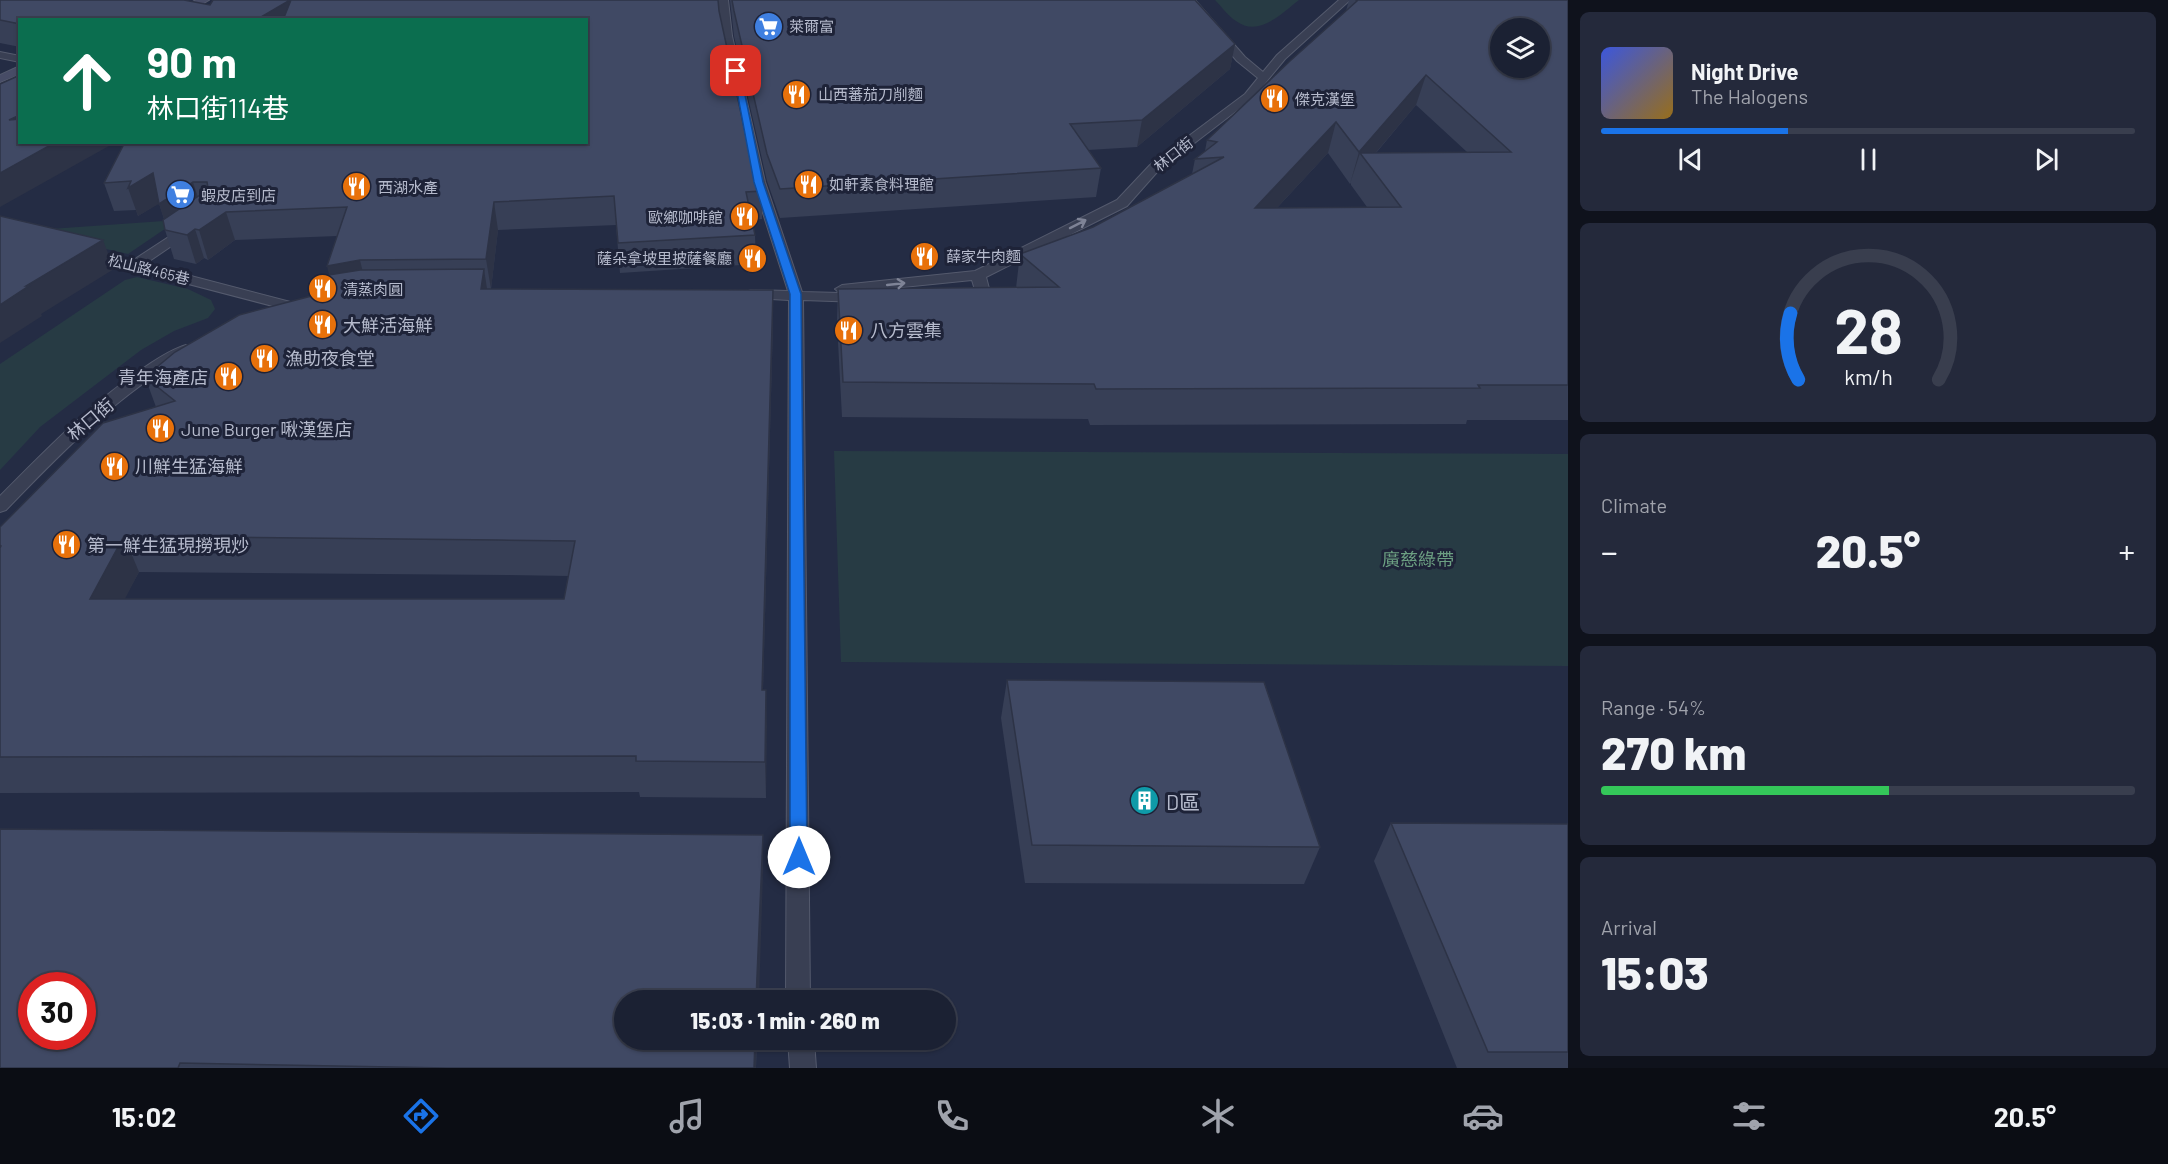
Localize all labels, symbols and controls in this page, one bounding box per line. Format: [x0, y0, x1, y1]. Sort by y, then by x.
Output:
supermarket icon: 萊爾富 [752, 10, 784, 42]
place label: 萊爾富 [789, 17, 834, 35]
map controls [1490, 18, 1550, 78]
button: layers [1490, 18, 1550, 78]
text: 90 m [147, 36, 237, 86]
icon: ahead [48, 42, 126, 120]
pin [710, 45, 761, 96]
icon: arrive [719, 54, 752, 87]
text: Night Drive [1691, 58, 1799, 84]
restaurant icon: 山西蕃茄刀削麵 [781, 78, 813, 110]
restaurant icon: 傑克漢堡 [1258, 83, 1290, 115]
text: The Halogens [1691, 84, 1808, 108]
place label: 山西蕃茄刀削麵 [818, 85, 923, 103]
place label: 傑克漢堡 [1295, 90, 1355, 108]
text: 林口街114巷 [147, 91, 289, 123]
street label: 林口街 [1150, 133, 1196, 175]
icon: previous [1674, 143, 1707, 176]
icon: pause [1852, 143, 1885, 176]
icon: next [2030, 143, 2063, 176]
restaurant icon: 如軒素食料理館 [792, 168, 824, 200]
restaurant icon: 西湖水產 [341, 171, 373, 203]
place label: 如軒素食料理館 [829, 175, 934, 193]
place label: 西湖水產 [378, 178, 438, 196]
supermarket icon: 蝦皮店到店 [164, 179, 196, 211]
place label: 蝦皮店到店 [201, 186, 276, 204]
restaurant icon: 歐鄉咖啡館 [728, 201, 760, 233]
place label: 歐鄉咖啡館 [648, 208, 723, 226]
one-way arrow [1069, 218, 1087, 230]
restaurant icon: 薛家牛肉麵 [909, 240, 941, 272]
restaurant icon: 薩朵拿坡里披薩餐廳 [737, 242, 769, 274]
place label: 薛家牛肉麵 [946, 247, 1021, 265]
place label: 薩朵拿坡里披薩餐廳 [597, 249, 732, 267]
street label: 松山路465巷 [106, 250, 192, 288]
restaurant icon: 清蒸肉圓 [306, 273, 338, 305]
one-way arrow [885, 278, 905, 289]
place label: 清蒸肉圓 [343, 280, 403, 298]
text: 28 [1834, 292, 1902, 366]
restaurant icon: 大鮮活海鮮 [306, 309, 338, 341]
place label: 大鮮活海鮮 [343, 314, 433, 336]
restaurant icon: 八方雲集 [833, 314, 865, 346]
place label: 八方雲集 [870, 319, 942, 341]
restaurant icon: 漁助夜食堂 [248, 342, 280, 374]
place label: 漁助夜食堂 [285, 347, 375, 369]
restaurant icon: 青年海產店 [213, 361, 245, 393]
text: km/h [1844, 364, 1892, 389]
place label: 青年海產店 [118, 366, 208, 388]
street label: 林口街 [62, 393, 118, 445]
restaurant icon: June Burger 啾漢堡店 [144, 413, 176, 445]
place label: June Burger 啾漢堡店 [181, 418, 352, 440]
restaurant icon: 川鮮生猛海鮮 [98, 450, 130, 482]
place label: 川鮮生猛海鮮 [135, 455, 243, 477]
text: Climate [1601, 493, 1667, 517]
text: 20.5° [1816, 523, 1920, 577]
restaurant icon: 第一鮮生猛現撈現炒 [50, 529, 82, 561]
text: − [1601, 531, 1618, 571]
text: + [2119, 531, 2135, 571]
place label: 第一鮮生猛現撈現炒 [87, 534, 249, 556]
park label: 廣慈綠帶 [1382, 548, 1454, 570]
text: Range · 54% [1601, 695, 1706, 719]
text: 270 km [1601, 725, 1746, 779]
building icon: D區 [1129, 785, 1161, 817]
place label: D區 [1166, 789, 1200, 814]
position arrow [767, 825, 831, 889]
text: Arrival [1601, 915, 1657, 939]
text: 15:03 [1601, 945, 1709, 999]
speed limit sign: 30 [18, 972, 96, 1050]
text: 15:03 · 1 min · 260 m [690, 1007, 880, 1033]
icon: directions [400, 1095, 442, 1137]
icon: music [666, 1095, 708, 1137]
icon: phone [931, 1095, 973, 1137]
icon: climate [1197, 1095, 1239, 1137]
icon: car [1462, 1095, 1504, 1137]
icon: filters [1728, 1095, 1770, 1137]
text: 15:02 [112, 1100, 176, 1132]
text: 20.5° [1994, 1100, 2056, 1132]

